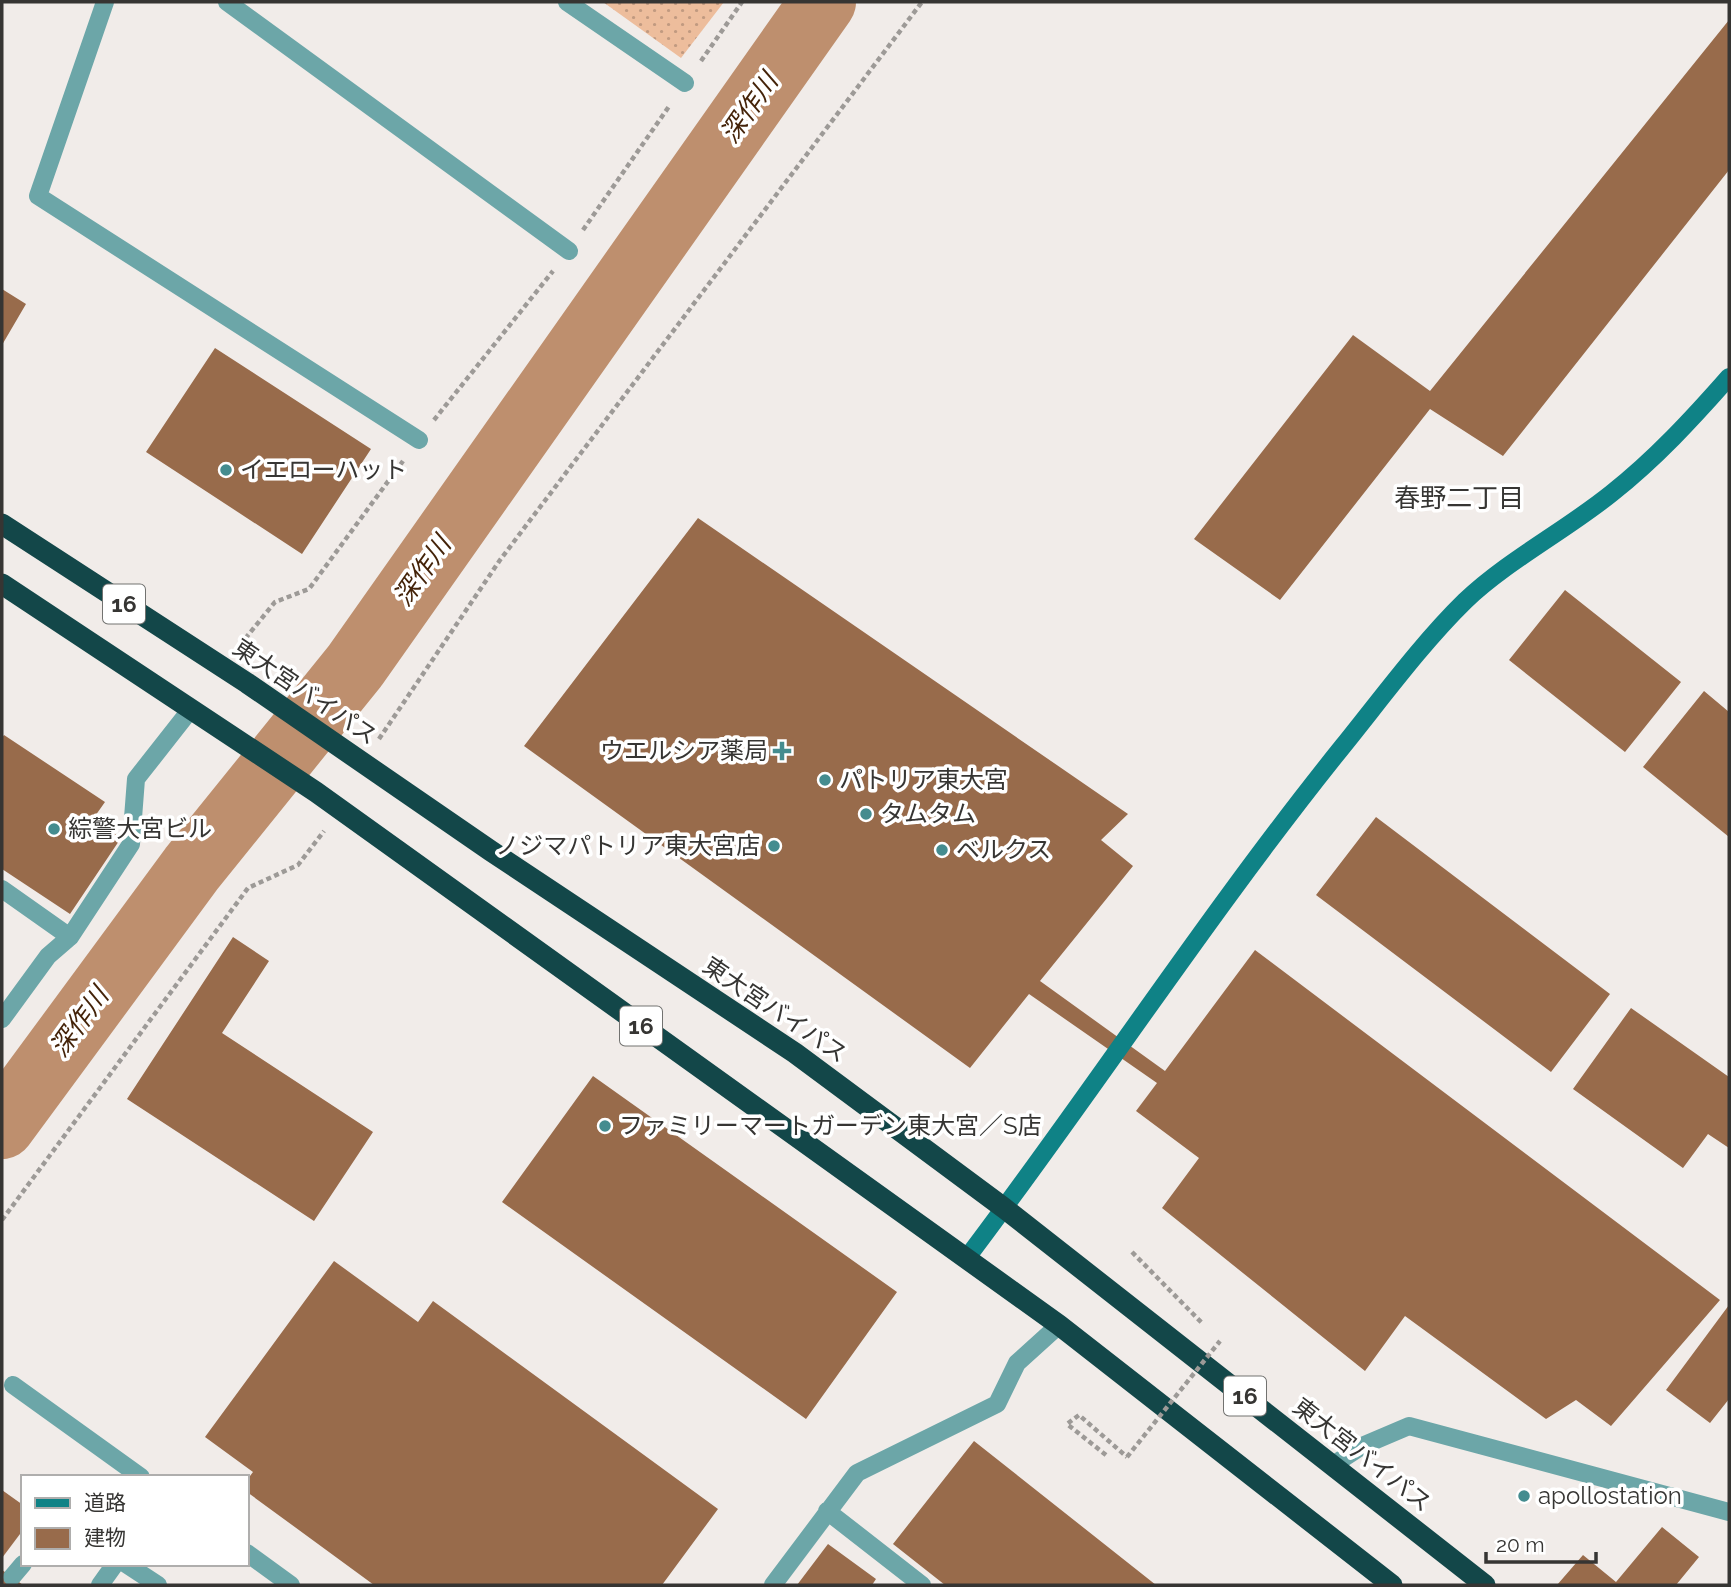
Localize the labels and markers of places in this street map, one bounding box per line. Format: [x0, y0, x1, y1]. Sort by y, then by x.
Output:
place label: イエローハット [240, 455, 407, 484]
marker: イエローハット [218, 462, 234, 478]
place label: ウエルシア薬局 [600, 736, 768, 765]
marker: ウエルシア薬局 [774, 743, 790, 759]
place label: パトリア東大宮 [839, 765, 1008, 794]
marker: パトリア東大宮 [817, 772, 833, 788]
place label: タムタム [880, 799, 976, 828]
marker: タムタム [858, 806, 874, 822]
place label: 綜警大宮ビル [68, 814, 212, 843]
marker: 綜警大宮ビル [46, 821, 62, 837]
place label: ノジマパトリア東大宮店 [495, 831, 760, 860]
place label: ベルクス [956, 835, 1051, 864]
marker: ノジマパトリア東大宮店 [766, 838, 782, 854]
marker: ベルクス [934, 842, 950, 858]
place label: ファミリーマートガーデン東大宮／S店 [619, 1111, 1042, 1140]
marker: ファミリーマートガーデン東大宮／S店 [597, 1118, 613, 1134]
place label: apollostation [1538, 1481, 1682, 1510]
marker: apollostation [1516, 1488, 1532, 1504]

